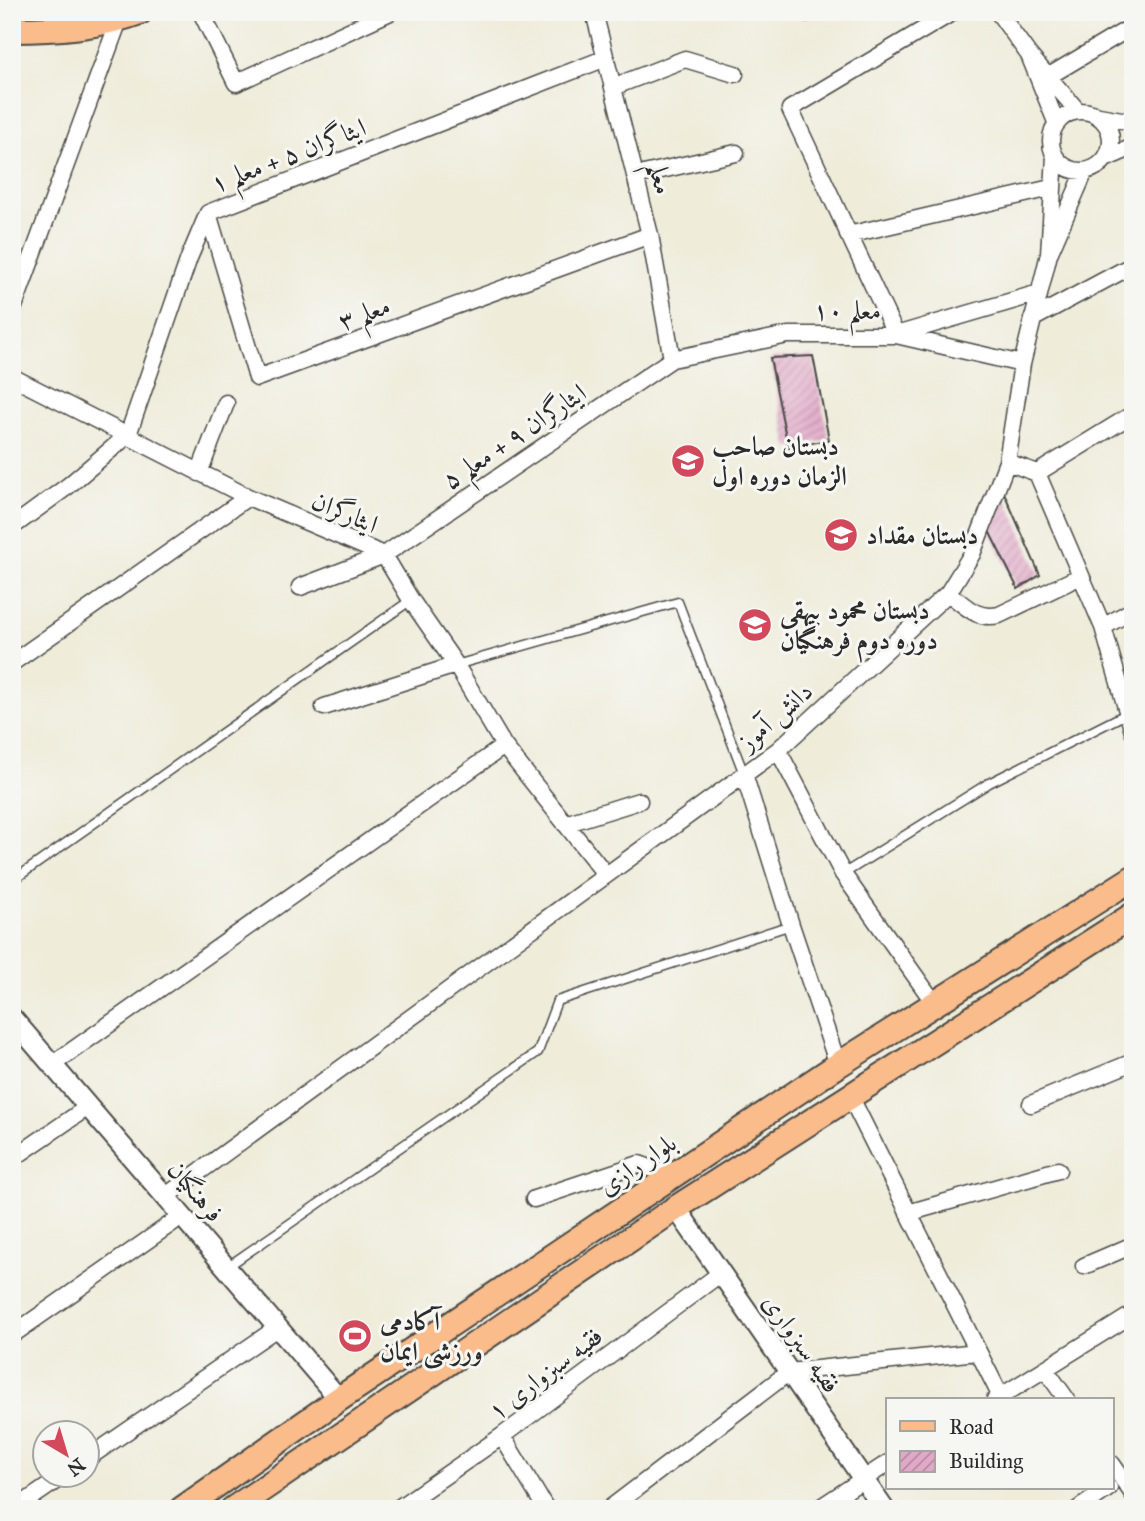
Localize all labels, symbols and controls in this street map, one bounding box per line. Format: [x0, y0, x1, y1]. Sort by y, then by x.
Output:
street label: ایثاگران ۵ + معلم ۱ [205, 110, 374, 209]
street label: معلم [632, 159, 680, 200]
street label: معلم ۳ [334, 289, 398, 346]
street label: معلم ۱۰ [813, 294, 881, 336]
street label: ایثارگران ۹ + معلم ۵ [435, 375, 598, 504]
place label: دبستان صاحب الزمان دوره اول [712, 430, 847, 492]
school or university icon: دبستان صاحب الزمان دوره اول [669, 442, 707, 480]
street label: ایثارگران [307, 483, 383, 541]
school or university icon: دبستان مقداد [822, 516, 860, 554]
place label: دبستان مقداد [866, 519, 979, 551]
place label: دبستان محمود بیهقی دوره دوم فرهنگیان [779, 594, 938, 663]
school or university icon: دبستان محمود بیهقی دوره دوم فرهنگیان [736, 606, 774, 644]
street label: دانش آموز [729, 675, 820, 761]
street label: بلوار رازی [592, 1126, 682, 1202]
street label: فرهنگیان [160, 1154, 231, 1229]
street label: فقیه سبزواری [756, 1287, 848, 1399]
place label: آکادمی ورزشی ایمان [379, 1305, 483, 1369]
sports icon: آکادمی ورزشی ایمان [336, 1317, 374, 1355]
street label: فقیه سبزواری ۱ [481, 1319, 609, 1427]
legend [886, 1398, 1114, 1490]
text: Road [949, 1414, 994, 1440]
north arrow [32, 1420, 102, 1490]
text: Building [949, 1448, 1023, 1474]
text: N [63, 1453, 90, 1481]

